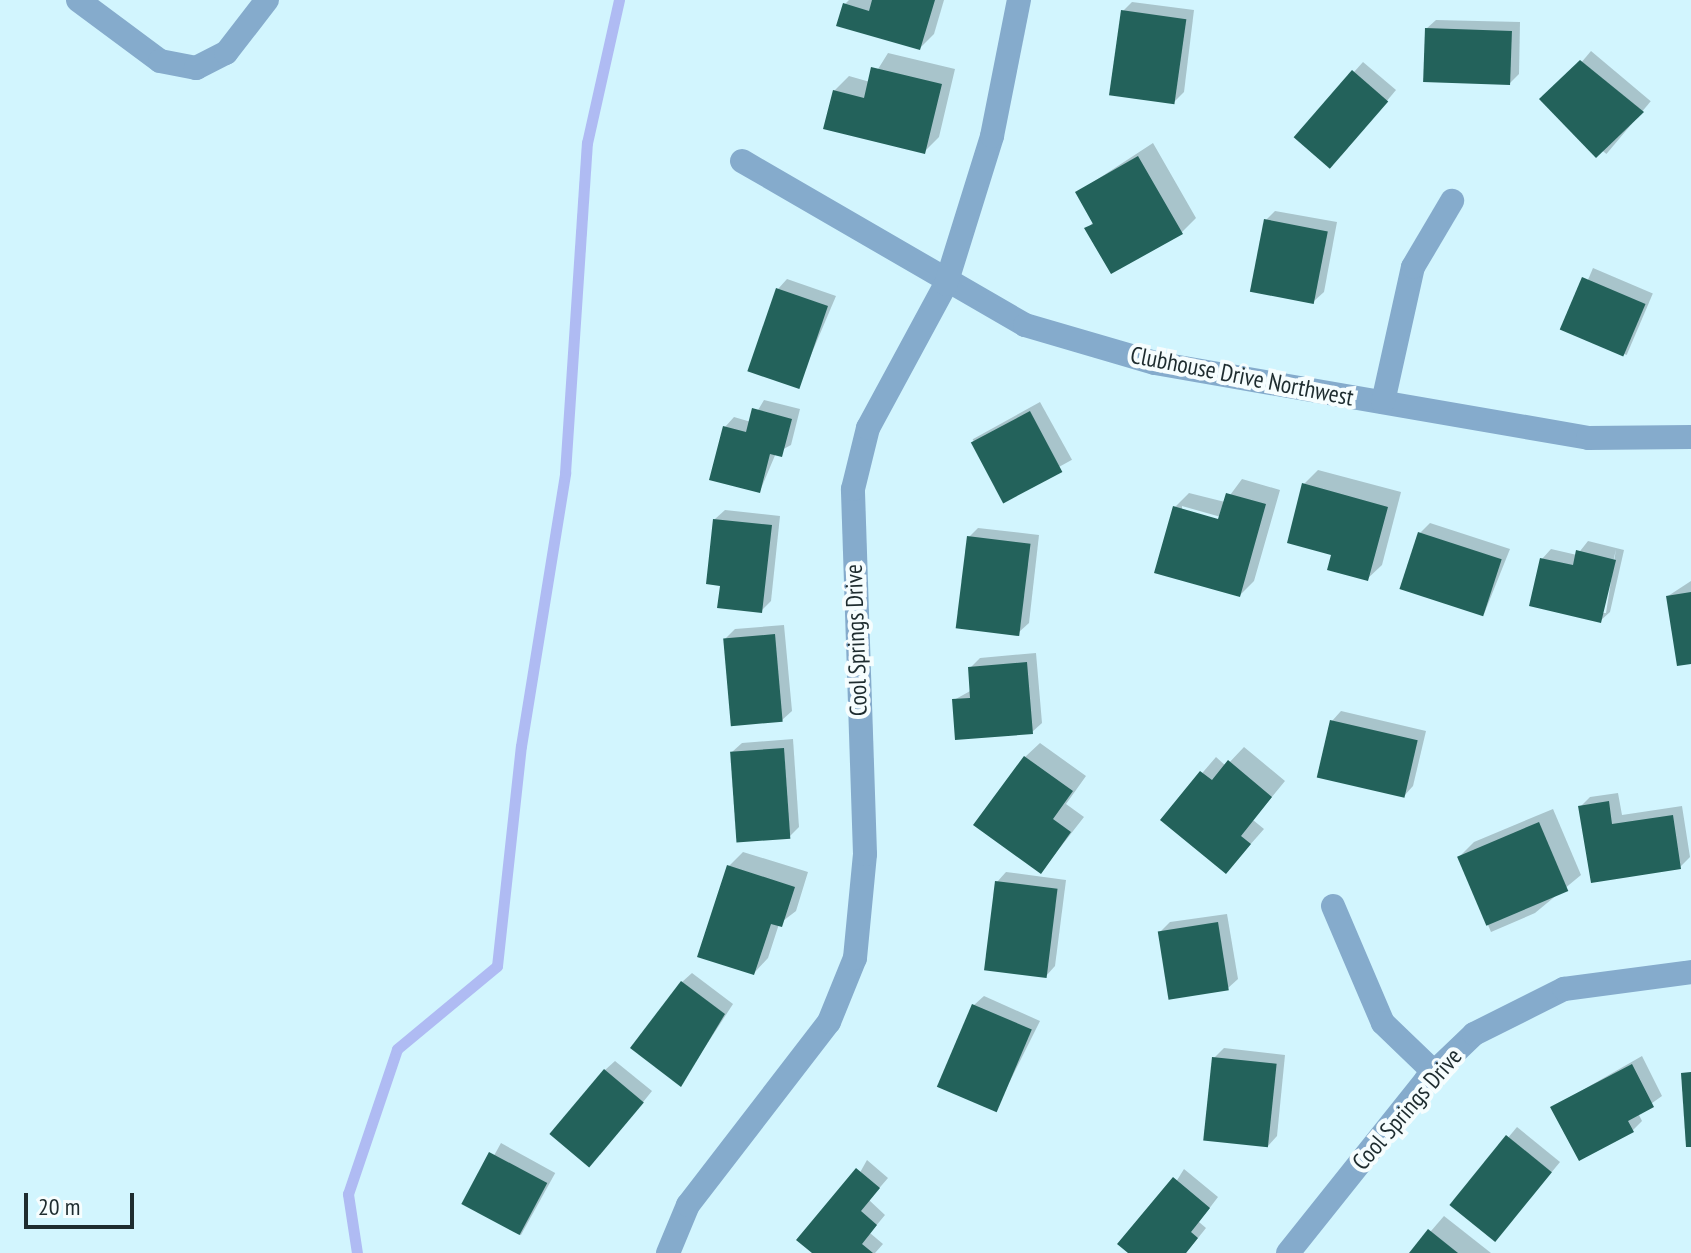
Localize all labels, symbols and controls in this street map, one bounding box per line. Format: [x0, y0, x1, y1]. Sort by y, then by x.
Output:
street label: Clubhouse Drive Northwest [1128, 340, 1356, 412]
street label: Cool Springs Drive [839, 564, 873, 716]
street label: Cool Springs Drive [1346, 1042, 1468, 1176]
scale bar [28, 1177, 138, 1227]
text: 20 m [38, 1191, 80, 1222]

